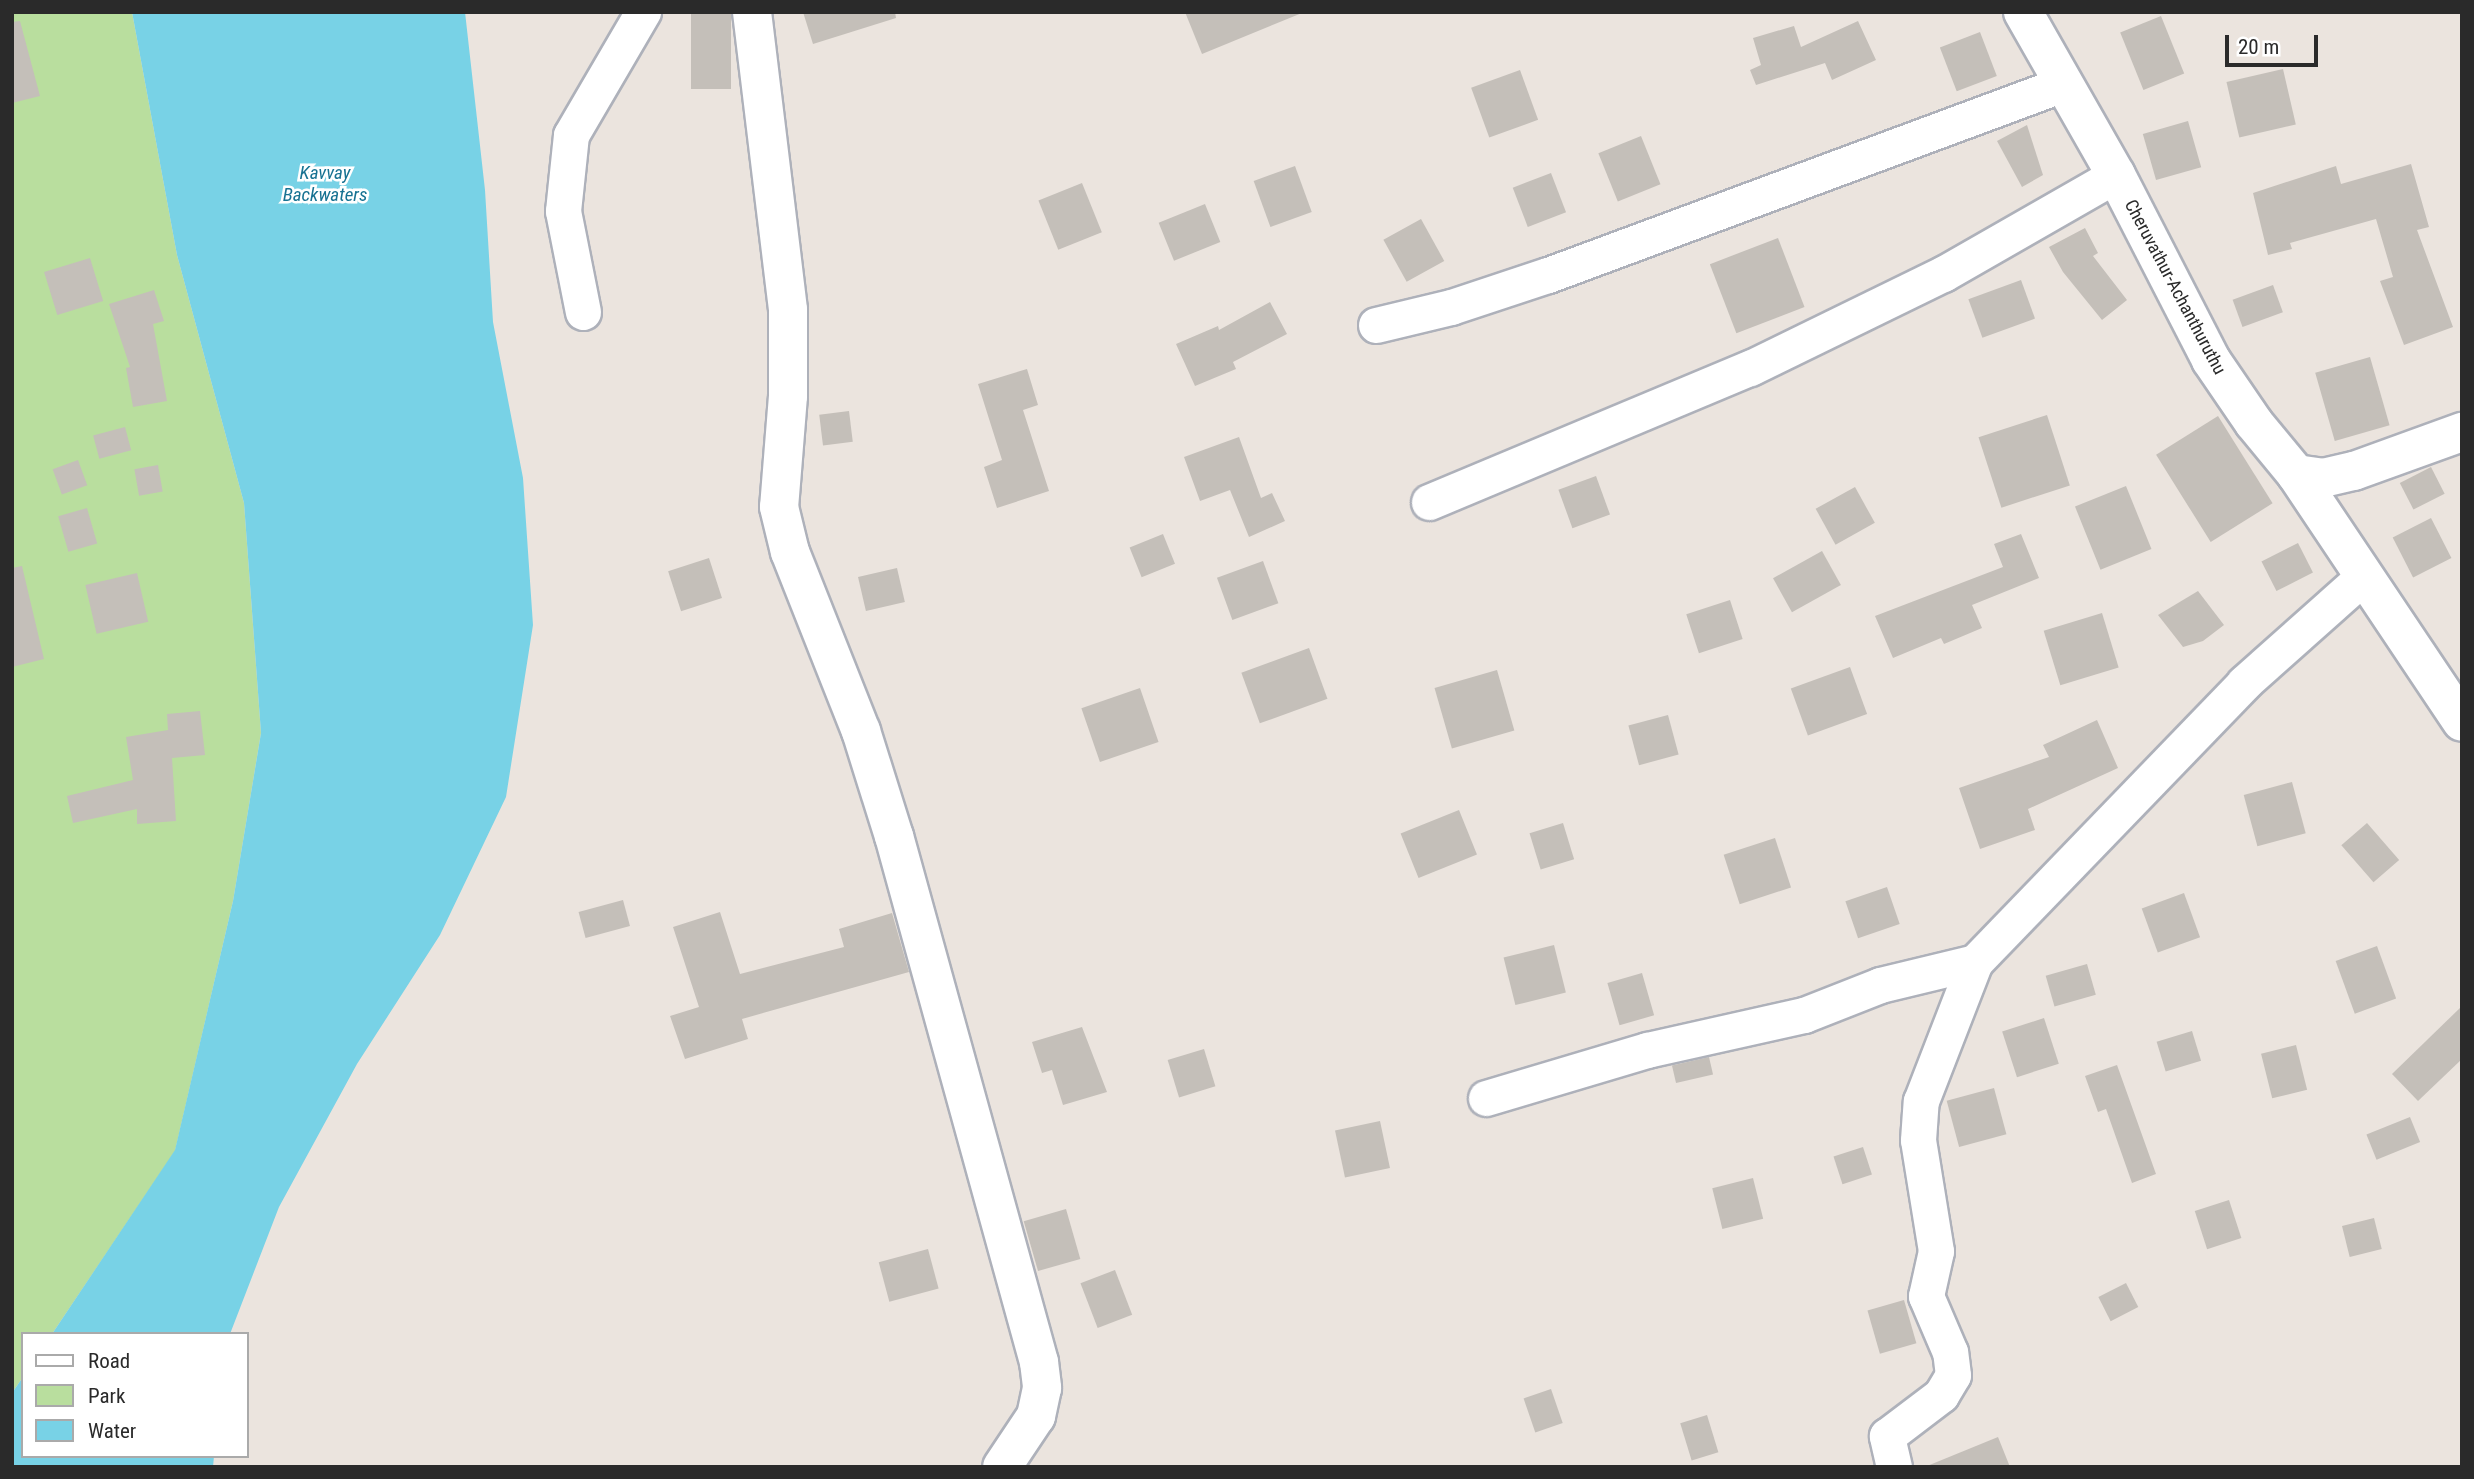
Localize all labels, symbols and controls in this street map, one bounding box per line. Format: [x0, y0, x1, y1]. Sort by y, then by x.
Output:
scale bar [2229, 21, 2322, 65]
text: 20 m [2238, 35, 2279, 59]
water label: Kavvay Backwaters [283, 162, 367, 206]
street label: Cheruvathur-Achanthuruthu [2120, 196, 2230, 378]
legend [21, 1332, 248, 1458]
text: Road [88, 1349, 130, 1373]
text: Park [88, 1384, 125, 1408]
text: Water [88, 1419, 136, 1443]

